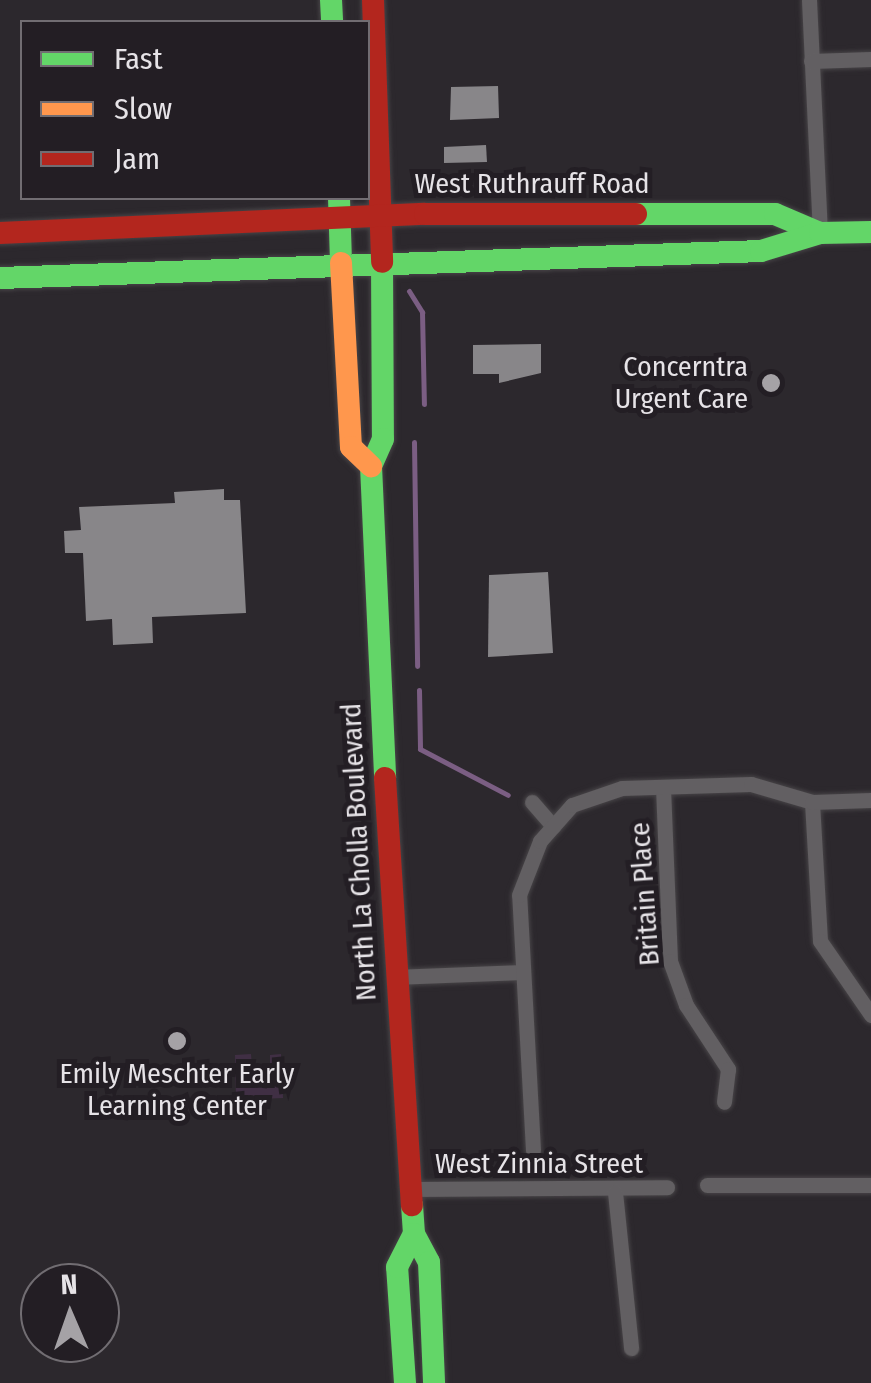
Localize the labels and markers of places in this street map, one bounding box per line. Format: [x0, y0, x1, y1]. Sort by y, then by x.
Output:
place label: Concerntra Urgent Care [615, 350, 748, 416]
marker: Concerntra Urgent Care [758, 370, 784, 396]
marker: Emily Meschter Early Learning Center [166, 1030, 188, 1052]
place label: Emily Meschter Early Learning Center [60, 1057, 294, 1123]

